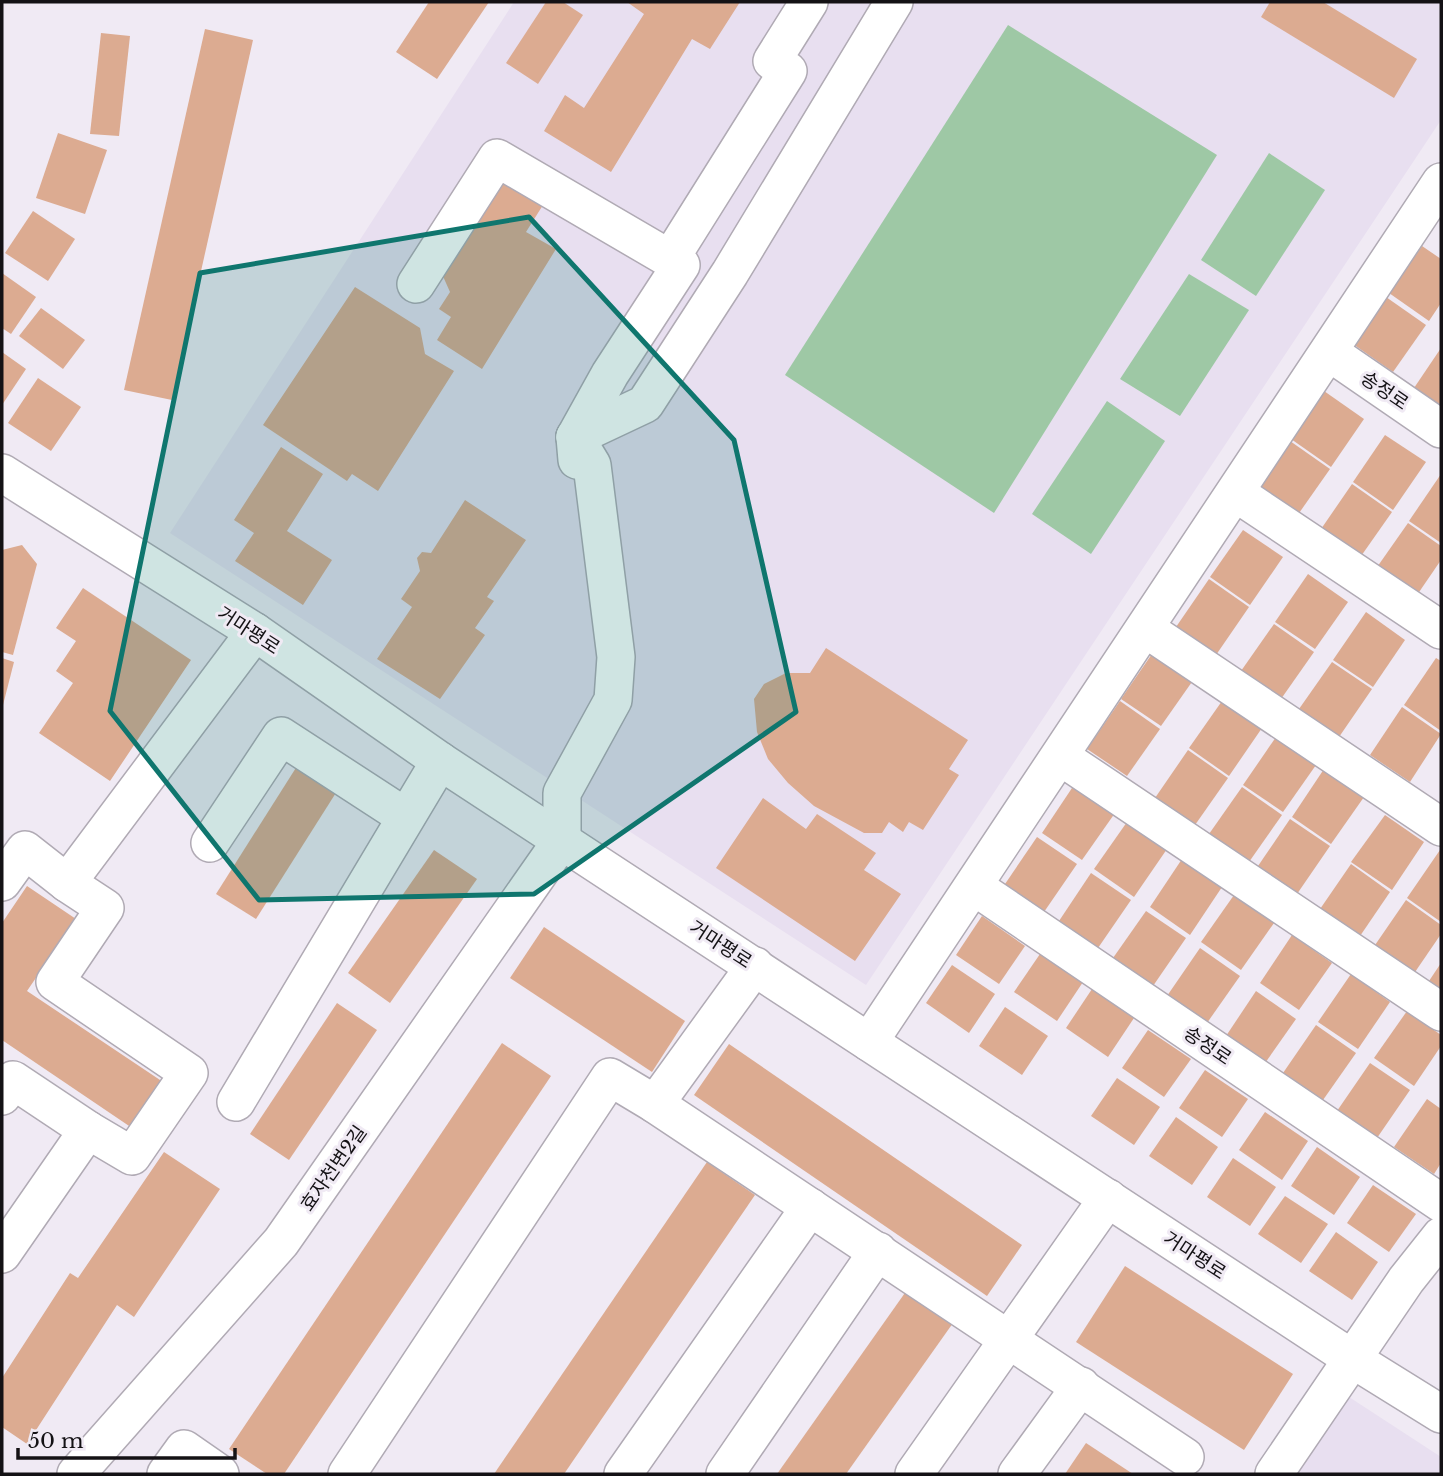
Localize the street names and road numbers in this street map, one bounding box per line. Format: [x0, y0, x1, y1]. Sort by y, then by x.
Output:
street label: 송정로 [1357, 366, 1413, 415]
street label: 거마평로 [213, 602, 284, 659]
street label: 거마평로 [685, 916, 756, 973]
street label: 송정로 [1180, 1021, 1236, 1070]
street label: 효자천변2길 [296, 1121, 371, 1215]
street label: 거마평로 [1159, 1227, 1230, 1284]

